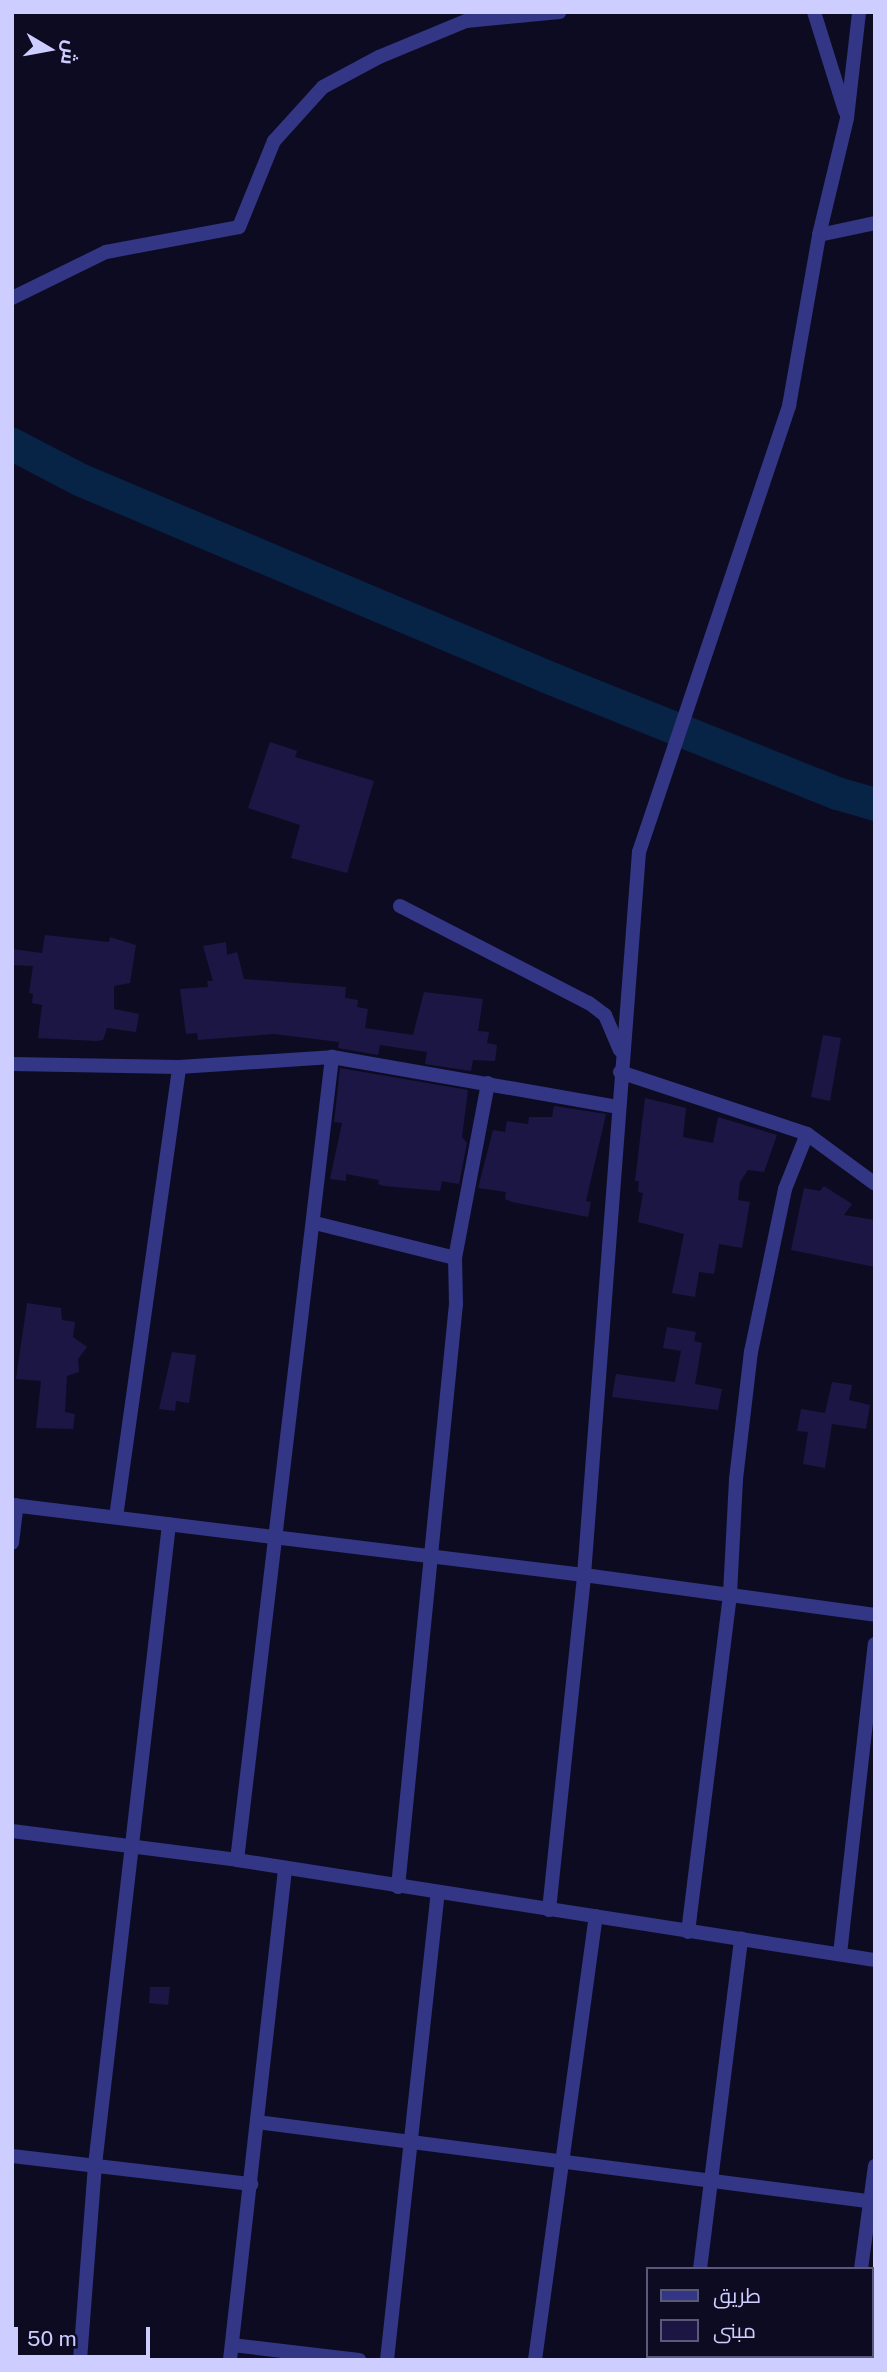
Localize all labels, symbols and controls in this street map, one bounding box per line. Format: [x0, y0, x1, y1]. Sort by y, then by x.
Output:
north arrow [14, 14, 84, 84]
text: ش [57, 39, 83, 67]
legend [646, 2267, 873, 2358]
text: طريق [713, 2283, 761, 2308]
scale bar [18, 2312, 154, 2356]
text: مبنى [713, 2318, 756, 2343]
text: 50 m [27, 2326, 77, 2351]

